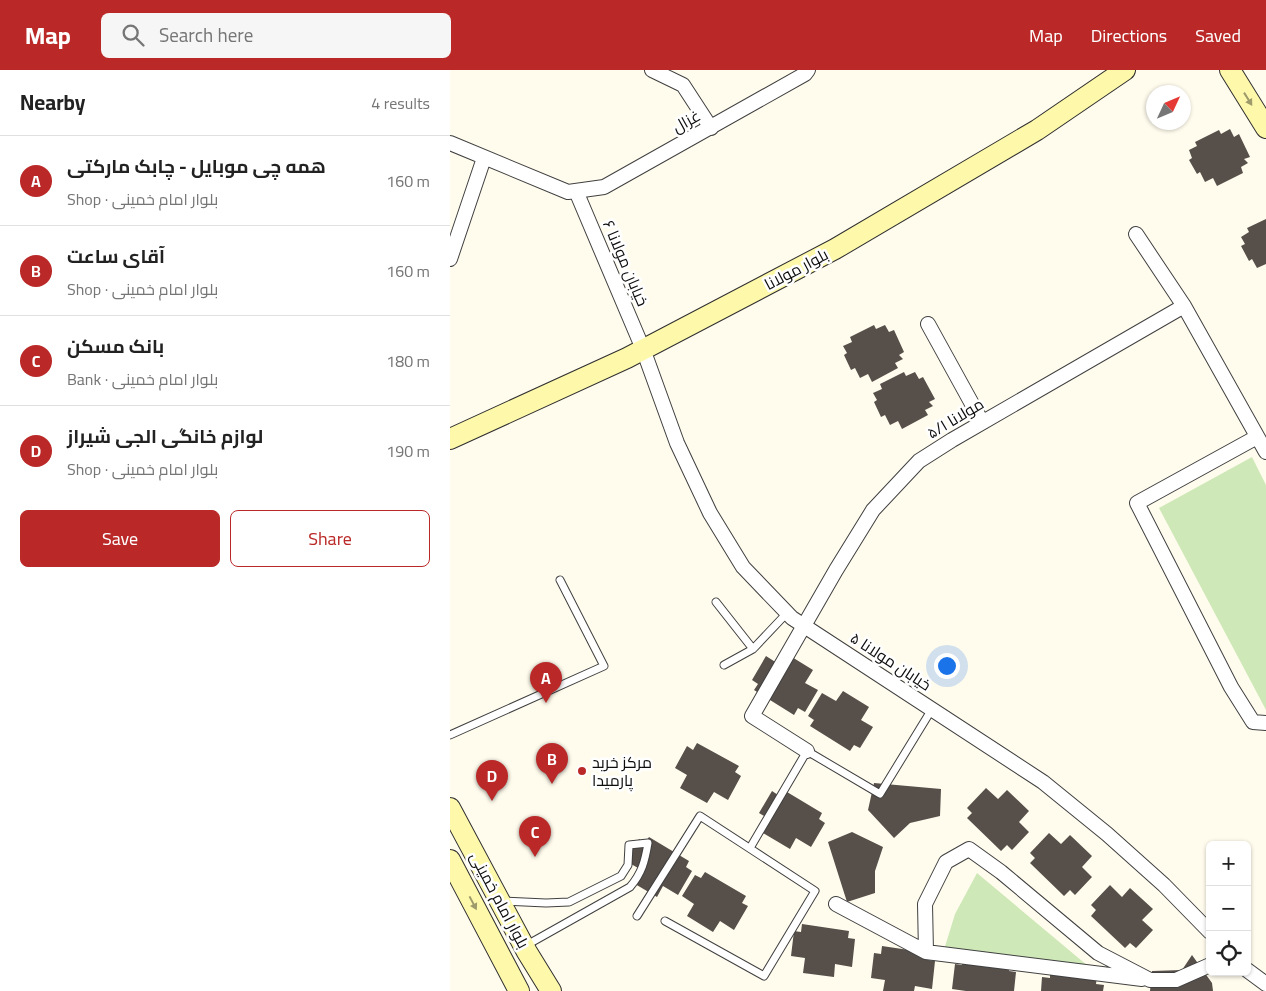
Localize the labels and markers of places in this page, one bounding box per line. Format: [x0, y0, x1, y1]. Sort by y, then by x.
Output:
pin: A [530, 662, 562, 703]
pin: B [536, 743, 568, 784]
place label: مرکز خرید پارمیدا [592, 747, 652, 795]
pin: D [476, 760, 508, 801]
marker: مرکز خرید پارمیدا [576, 765, 588, 777]
pin: C [519, 816, 551, 857]

